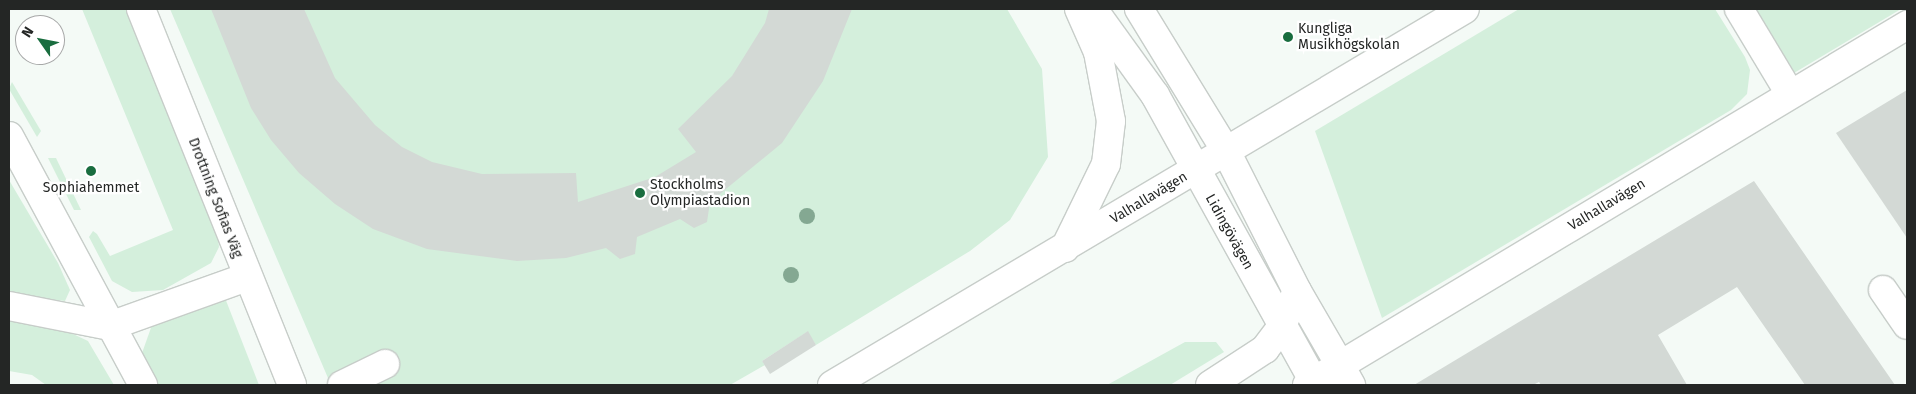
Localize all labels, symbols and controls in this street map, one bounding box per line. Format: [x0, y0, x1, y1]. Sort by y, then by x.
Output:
north arrow [15, 15, 65, 65]
place label: Kungliga Musikhögskolan [1298, 21, 1400, 54]
text: N [18, 24, 37, 41]
marker: Kungliga Musikhögskolan [1282, 31, 1294, 43]
street label: Drottning Sofias Väg [184, 136, 246, 260]
marker: Sophiahemmet [84, 164, 98, 178]
street label: Valhallavägen [1107, 168, 1191, 228]
street label: Valhallavägen [1565, 175, 1649, 235]
place label: Stockholms Olympiastadion [650, 177, 750, 210]
place label: Sophiahemmet [43, 180, 139, 196]
marker: Stockholms Olympiastadion [634, 187, 646, 199]
street label: Lidingövägen [1201, 191, 1257, 273]

